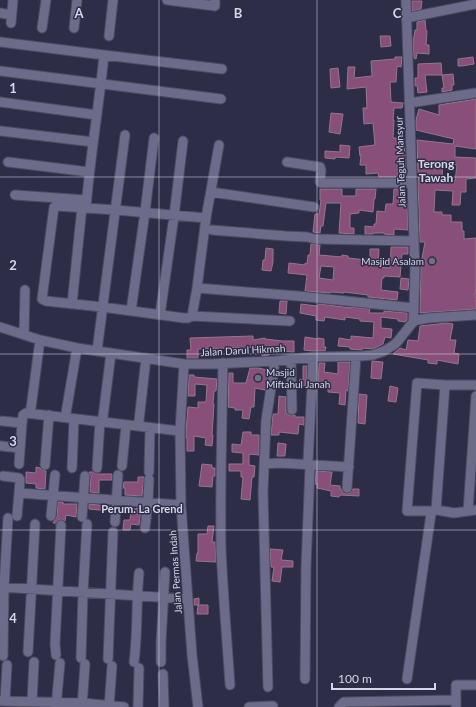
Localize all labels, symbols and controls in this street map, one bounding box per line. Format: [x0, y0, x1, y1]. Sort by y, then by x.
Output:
text: A [73, 5, 84, 21]
text: B [234, 5, 243, 21]
text: C [393, 5, 402, 21]
text: 1 [9, 80, 17, 96]
street label: Jalan Teguh Mansyur [392, 116, 408, 208]
district label: Terong Tawah [418, 156, 455, 185]
place label: Masjid Asalam [361, 255, 424, 267]
marker: Masjid Asalam [427, 256, 437, 266]
text: 2 [9, 257, 17, 273]
street label: Jalan Darul Hikmah [200, 342, 286, 358]
place label: Masjid Miftahul Janah [266, 366, 330, 390]
marker: Masjid Miftahul Janah [253, 373, 263, 383]
text: 3 [9, 433, 17, 449]
district label: Perum. La Grend [101, 502, 183, 515]
street label: Jalan Permas Indah [166, 530, 184, 614]
text: 4 [9, 610, 17, 626]
scale bar [332, 665, 435, 691]
text: 100 m [338, 671, 372, 686]

